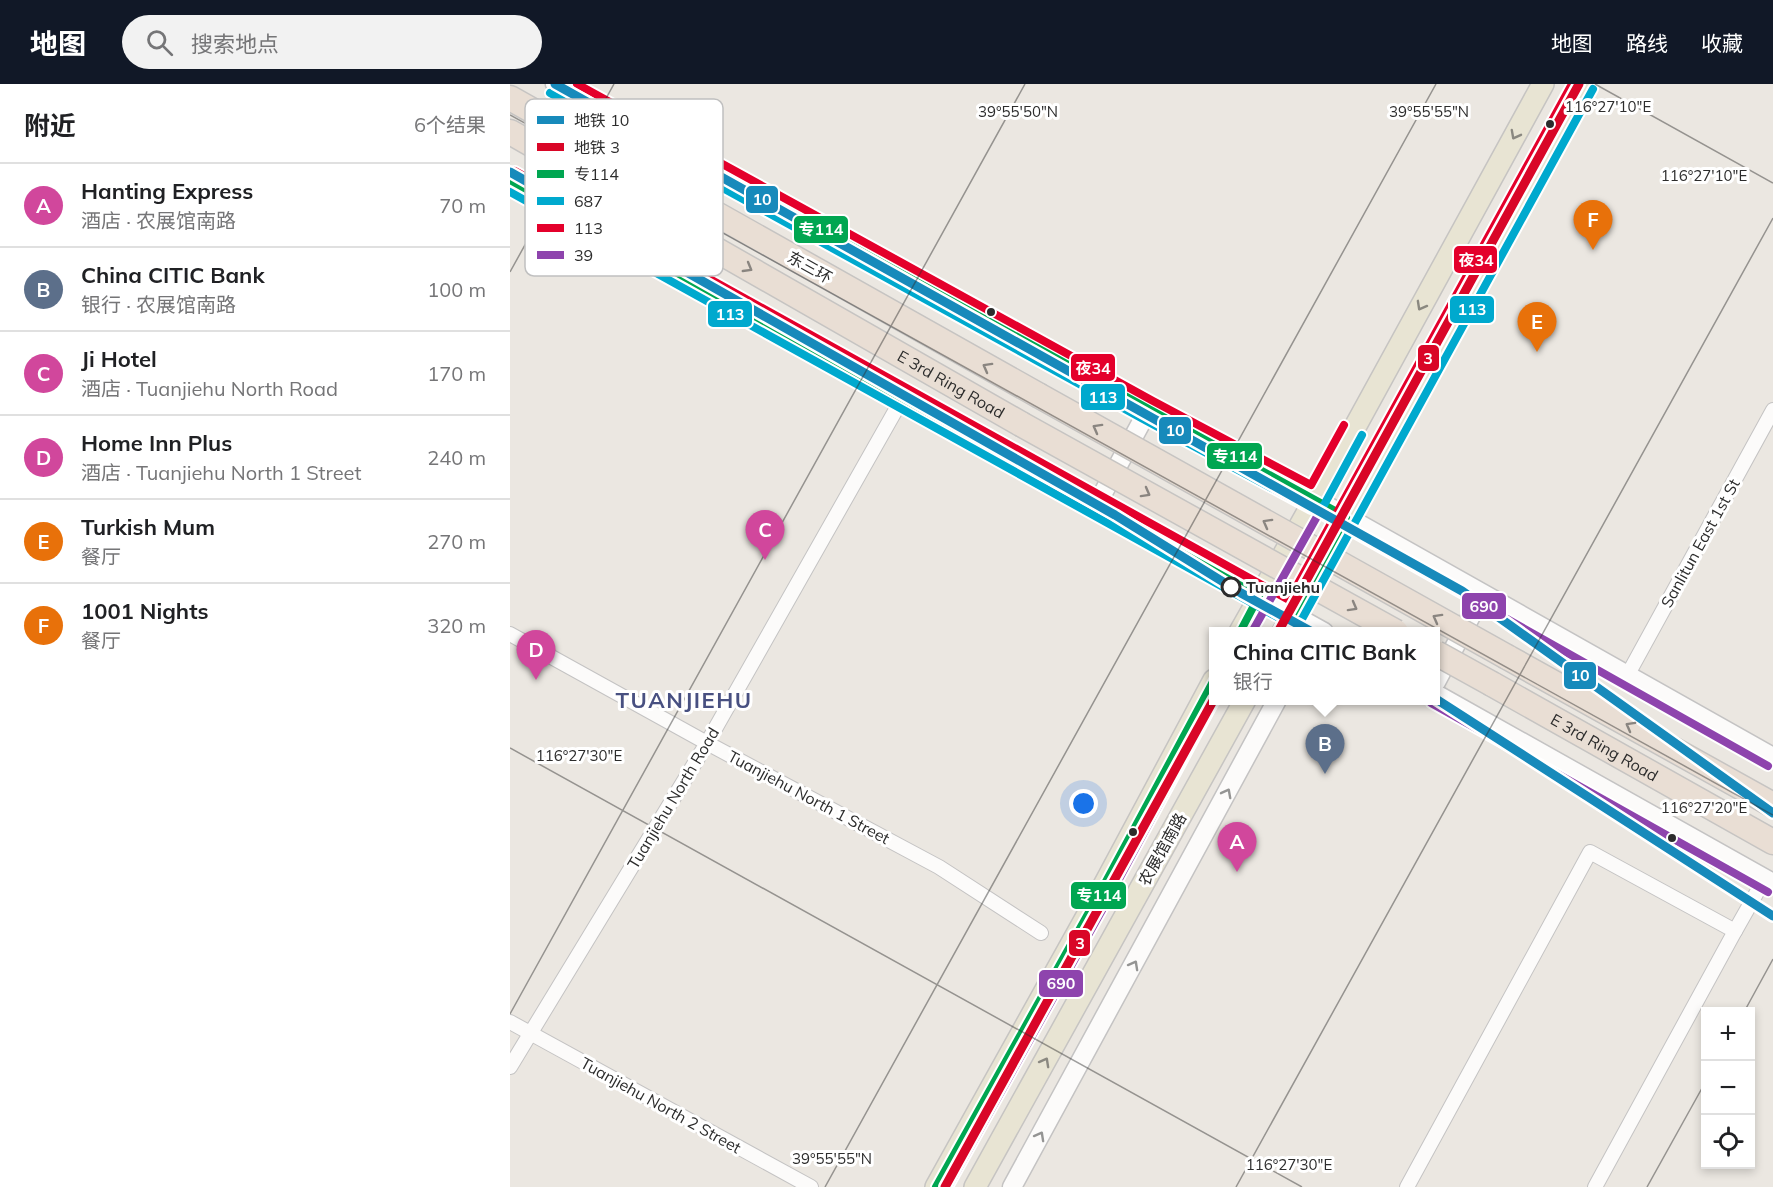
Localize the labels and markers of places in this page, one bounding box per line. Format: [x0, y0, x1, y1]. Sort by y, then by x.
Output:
unlabelled marker [1544, 118, 1556, 130]
pin: F [1574, 200, 1612, 250]
pin: E [1518, 302, 1556, 352]
unlabelled marker [985, 306, 997, 318]
pin: C [746, 510, 784, 560]
marker: Tuanjiehu [1221, 577, 1241, 597]
place label: Tuanjiehu [1246, 577, 1320, 597]
pin: D [516, 630, 556, 680]
pin: B [1306, 724, 1344, 774]
pin: A [1218, 822, 1256, 872]
unlabelled marker [1127, 826, 1139, 838]
unlabelled marker [1666, 832, 1678, 844]

